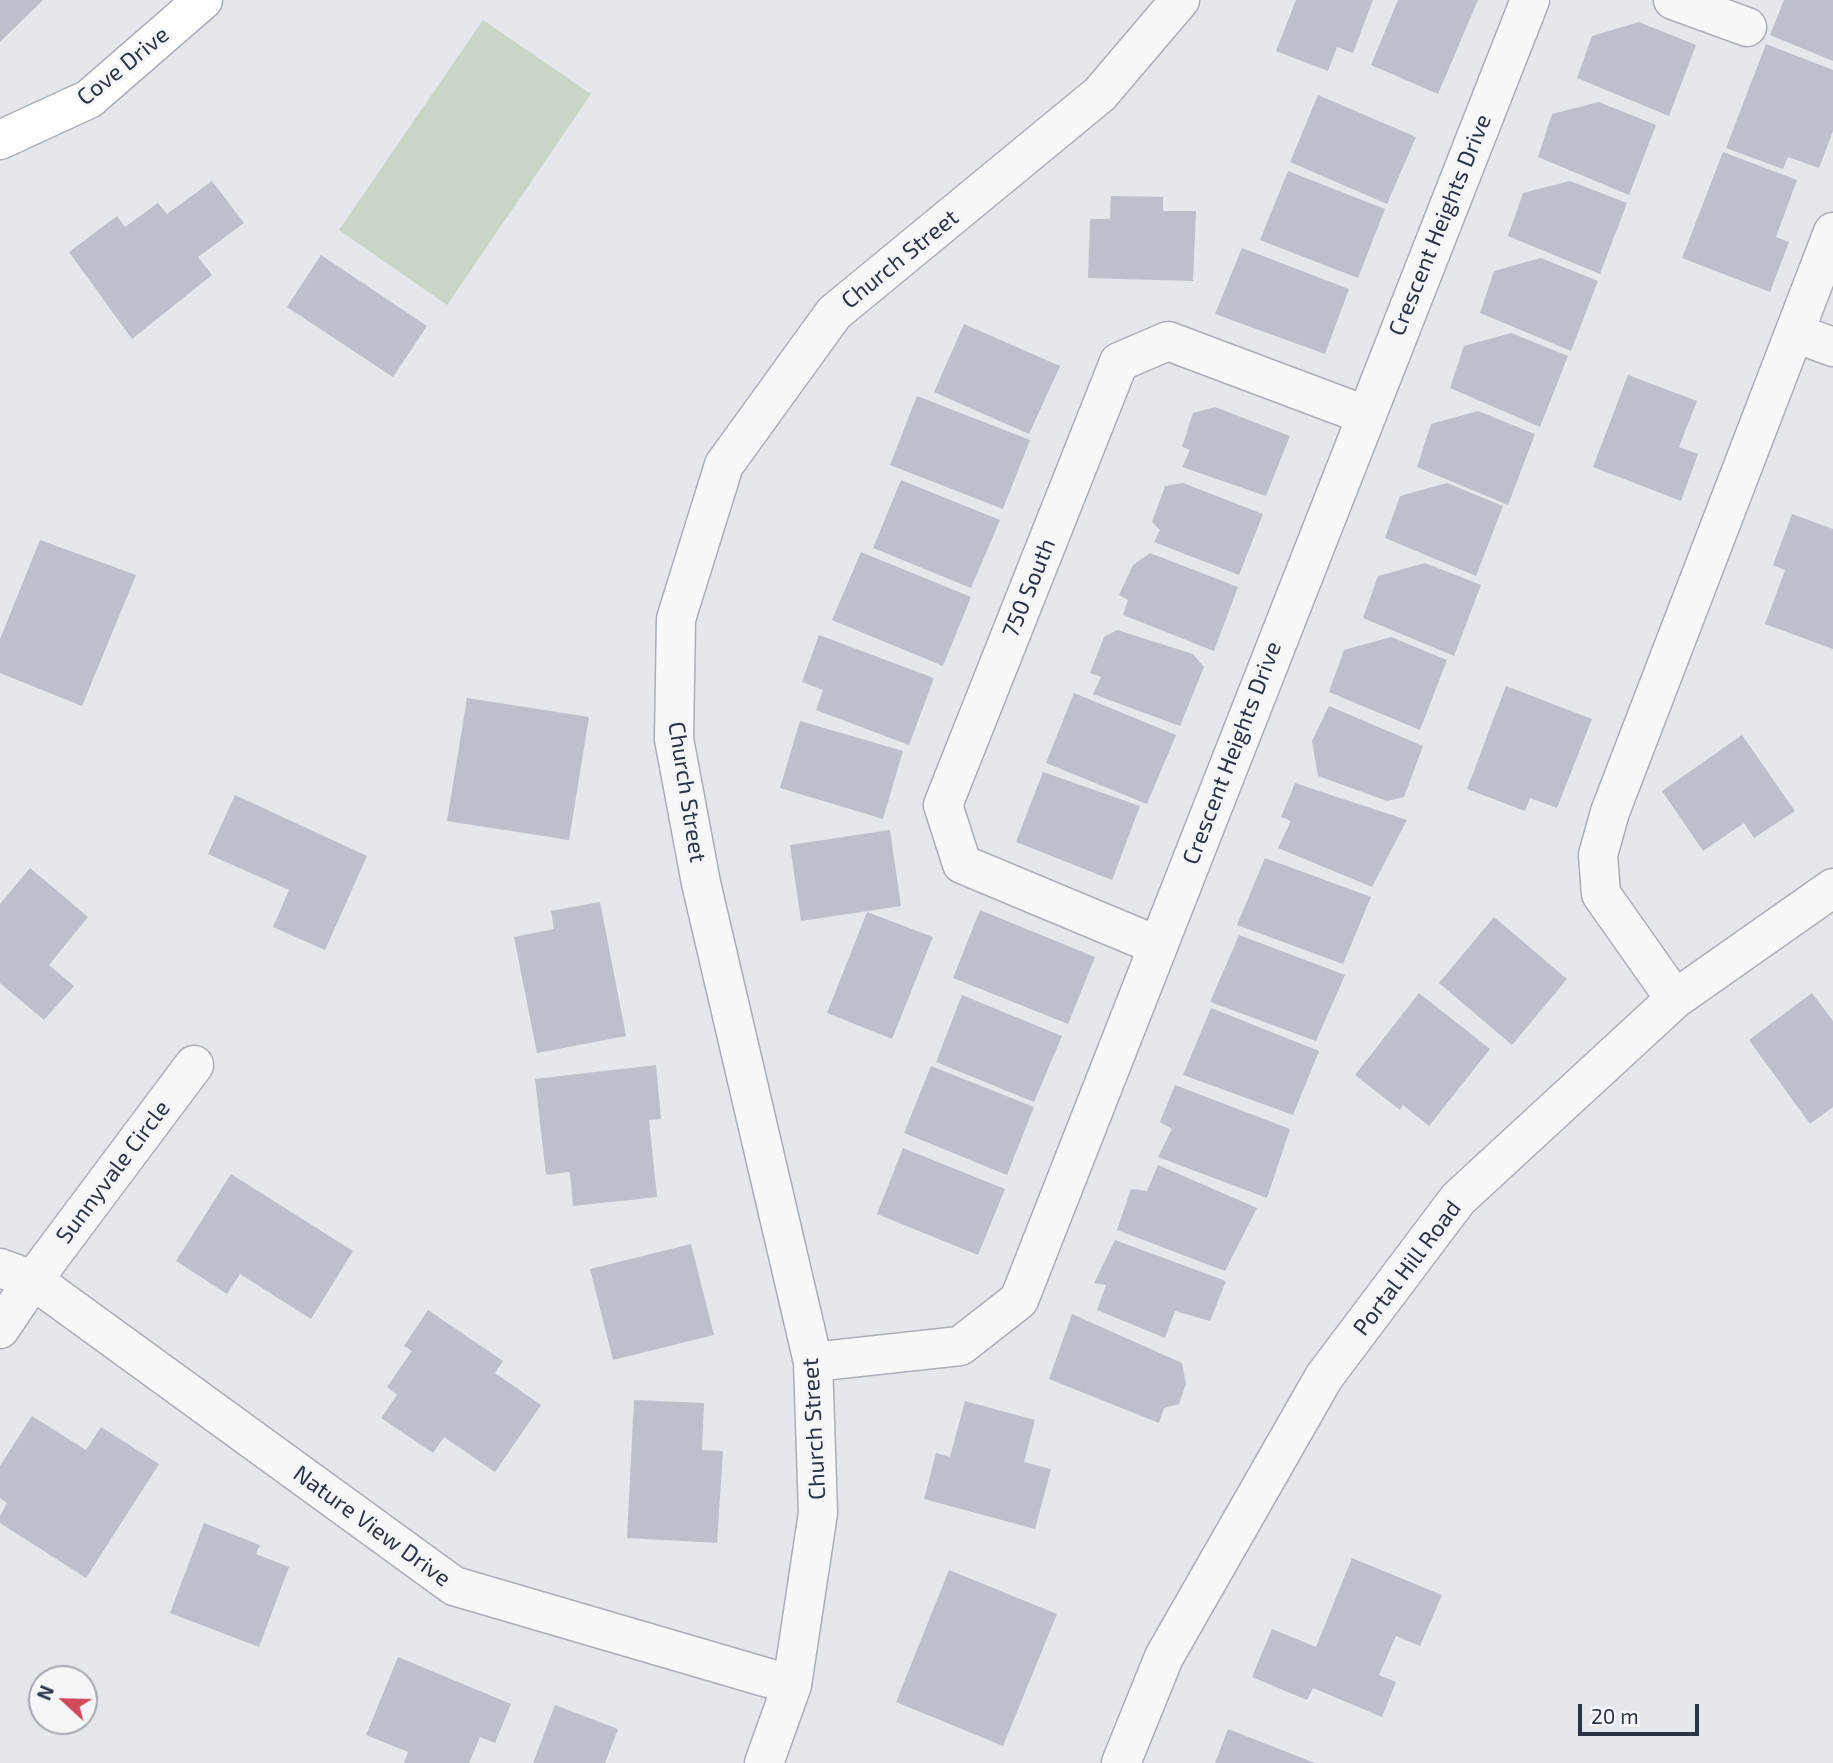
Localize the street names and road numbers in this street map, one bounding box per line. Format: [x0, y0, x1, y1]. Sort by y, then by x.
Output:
street label: Cove Drive [72, 21, 174, 111]
street label: Crescent Heights Drive [1383, 110, 1497, 340]
street label: Church Street [836, 204, 964, 314]
street label: 750 South [997, 534, 1061, 642]
street label: Crescent Heights Drive [1177, 638, 1287, 868]
street label: Church Street [662, 720, 712, 864]
street label: Sunnyvale Circle [50, 1095, 176, 1249]
street label: Portal Hill Road [1347, 1195, 1467, 1341]
street label: Church Street [796, 1357, 832, 1501]
street label: Nature View Drive [288, 1460, 456, 1592]

